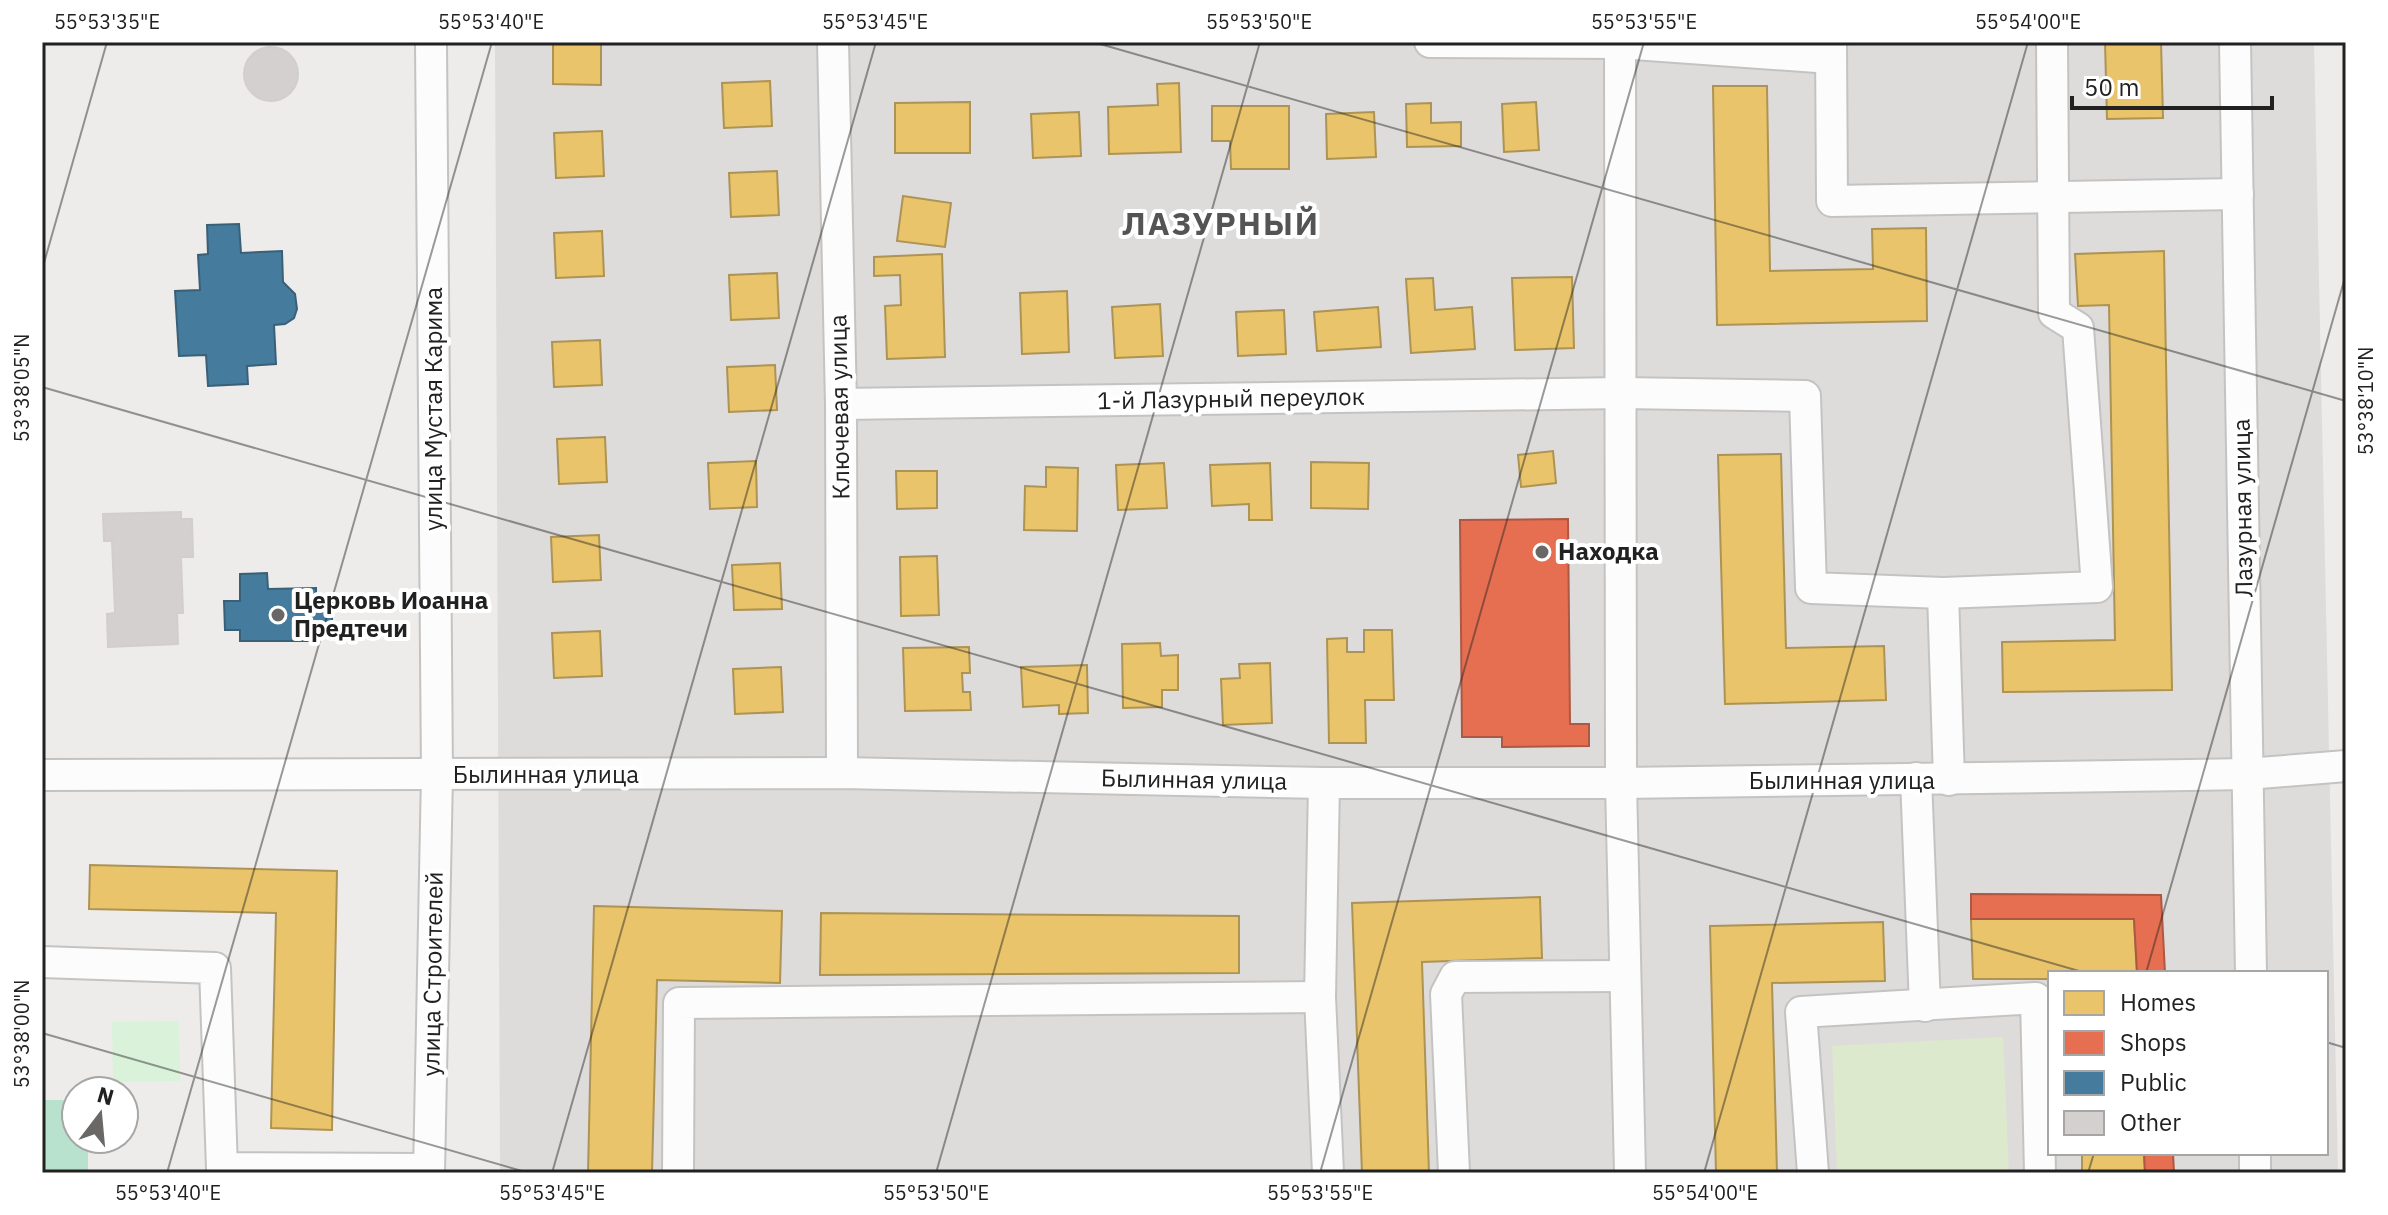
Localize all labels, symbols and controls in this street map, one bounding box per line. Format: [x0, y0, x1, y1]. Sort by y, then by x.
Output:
text: 55°53'35"E [54, 8, 160, 35]
text: 55°53'40"E [438, 8, 544, 35]
text: 55°53'45"E [822, 8, 928, 35]
text: 55°53'50"E [1206, 8, 1312, 35]
text: 55°53'55"E [1591, 8, 1697, 35]
text: 55°54'00"E [1975, 8, 2081, 35]
scale bar [2072, 60, 2272, 110]
text: 50 m [2084, 71, 2139, 103]
district label: ЛАЗУРНЫЙ [1122, 202, 1320, 244]
street label: улица Мустая Карима [417, 287, 449, 531]
street label: Ключевая улица [821, 314, 857, 500]
text: 53°38'05"N [8, 334, 35, 442]
text: 53°38'10"N [2352, 347, 2379, 455]
street label: 1-й Лазурный переулок [1097, 380, 1365, 416]
street label: Лазурная улица [2224, 418, 2260, 598]
place label: Находка [1558, 535, 1659, 567]
marker: Находка [1533, 543, 1551, 561]
place label: Церковь Иоанна Предтечи [294, 584, 488, 644]
marker: Церковь Иоанна Предтечи [269, 606, 287, 624]
street label: Былинная улица [453, 758, 639, 790]
street label: Былинная улица [1101, 761, 1288, 797]
street label: Былинная улица [1749, 764, 1935, 796]
street label: улица Строителей [414, 871, 450, 1077]
legend [2048, 971, 2328, 1155]
text: 53°38'00"N [8, 980, 35, 1088]
text: Homes [2120, 986, 2196, 1018]
text: Shops [2120, 1026, 2187, 1058]
text: Public [2120, 1066, 2187, 1098]
north arrow [60, 1075, 140, 1155]
text: N [94, 1079, 117, 1111]
text: Other [2120, 1106, 2181, 1138]
text: 55°53'40"E [115, 1179, 221, 1206]
text: 55°53'45"E [499, 1179, 605, 1206]
text: 55°53'50"E [883, 1179, 989, 1206]
text: 55°53'55"E [1267, 1179, 1373, 1206]
text: 55°54'00"E [1652, 1179, 1758, 1206]

